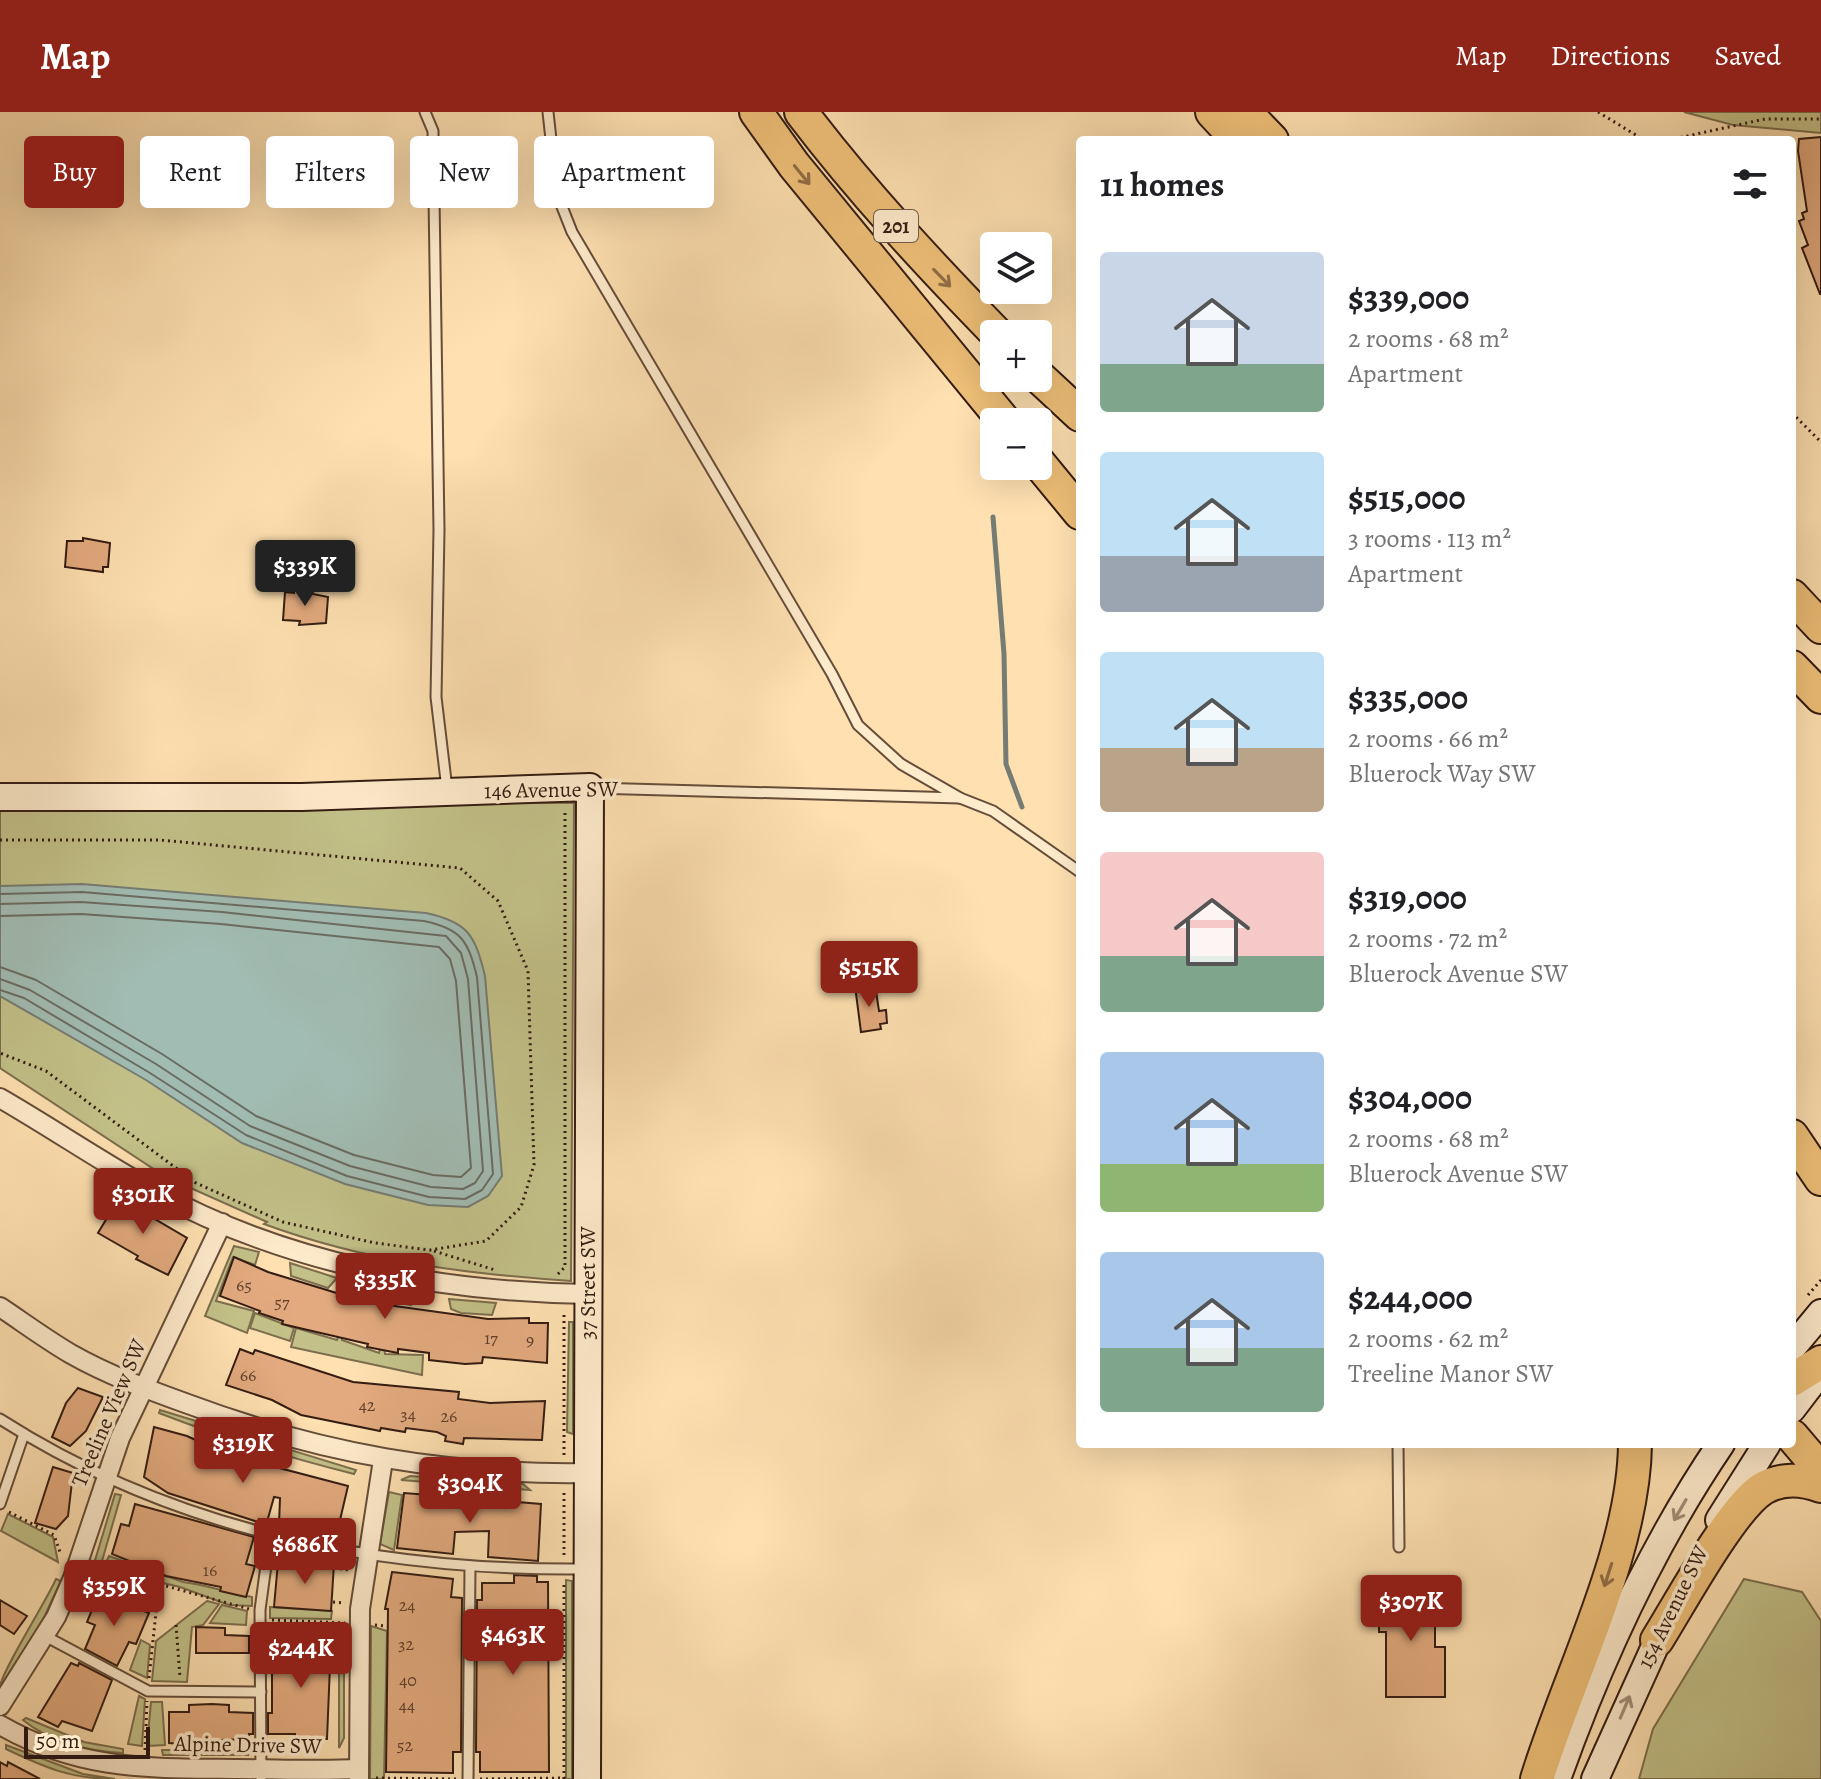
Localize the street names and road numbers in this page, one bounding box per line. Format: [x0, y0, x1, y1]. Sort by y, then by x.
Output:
road number: 201 [874, 210, 918, 242]
street label: 146 Avenue SW [484, 774, 619, 806]
street label: 37 Street SW [573, 1226, 603, 1340]
street label: Treeline View SW [64, 1334, 154, 1491]
street label: 154 Avenue SW [1630, 1540, 1716, 1673]
street label: Alpine Drive SW [173, 1729, 323, 1761]

